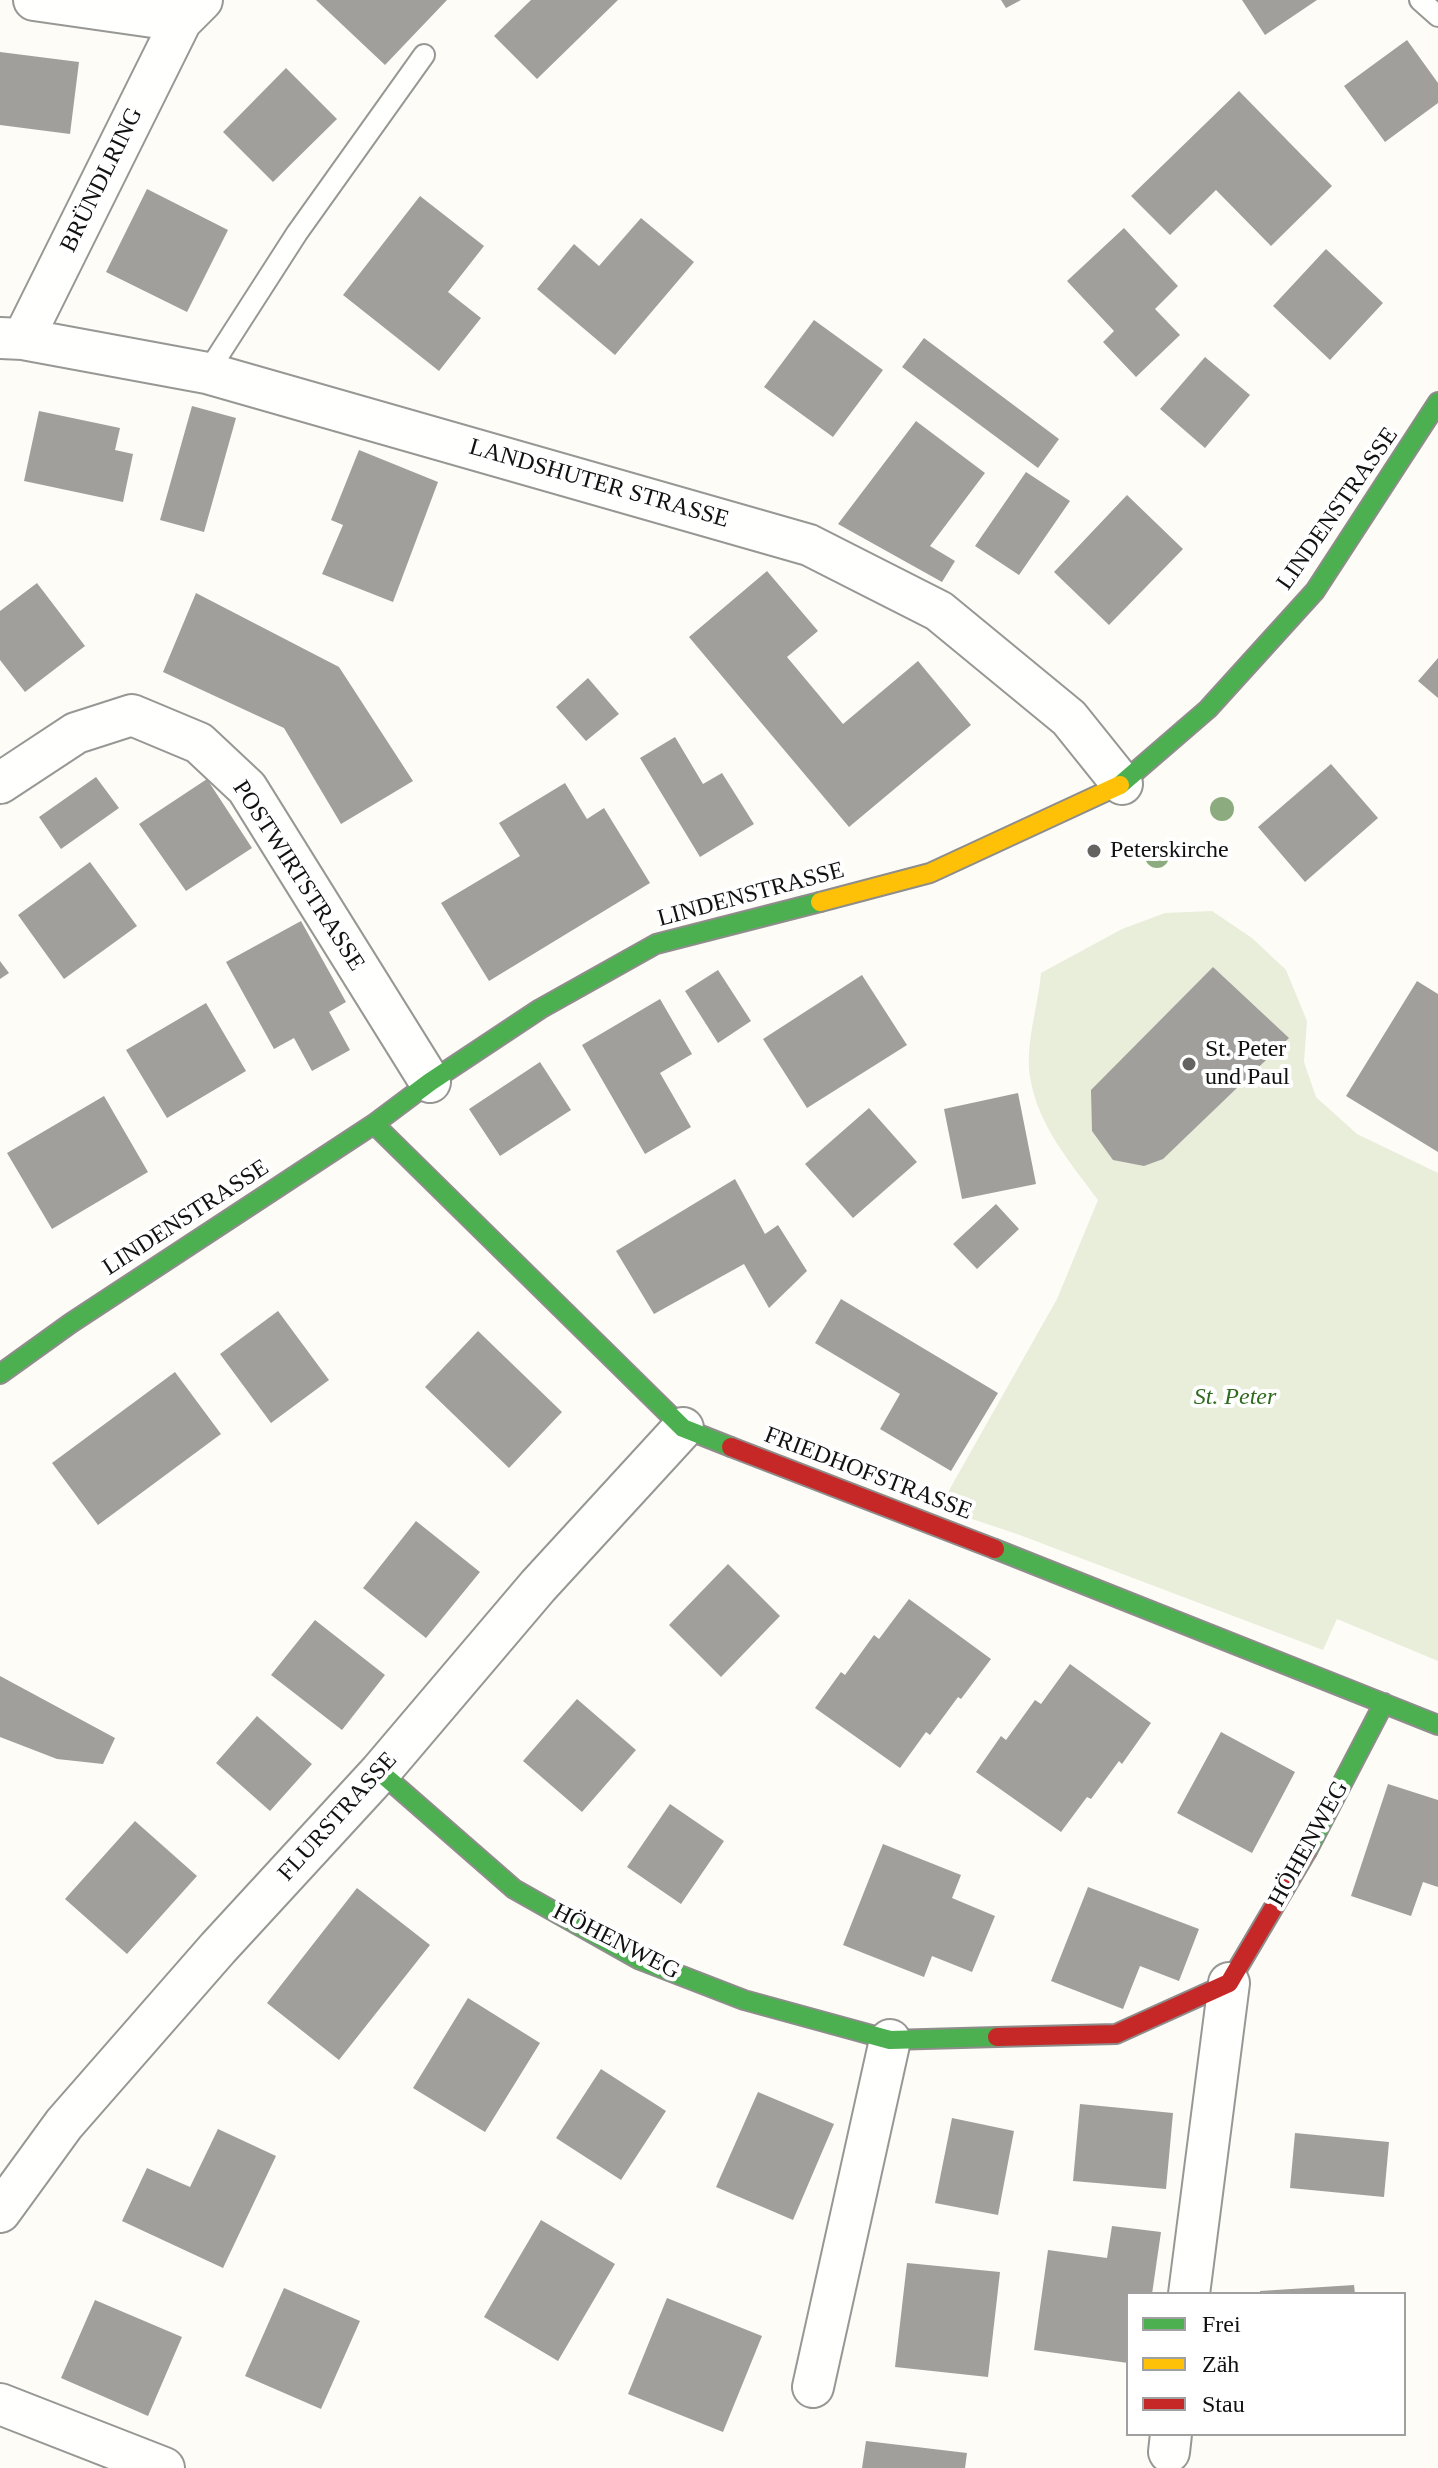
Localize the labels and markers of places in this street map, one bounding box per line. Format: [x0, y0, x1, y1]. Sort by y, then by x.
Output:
place label: Peterskirche [1110, 837, 1229, 865]
marker: Peterskirche [1085, 842, 1103, 860]
place label: St. Peter und Paul [1205, 1036, 1290, 1092]
marker: St. Peter und Paul [1180, 1055, 1198, 1073]

